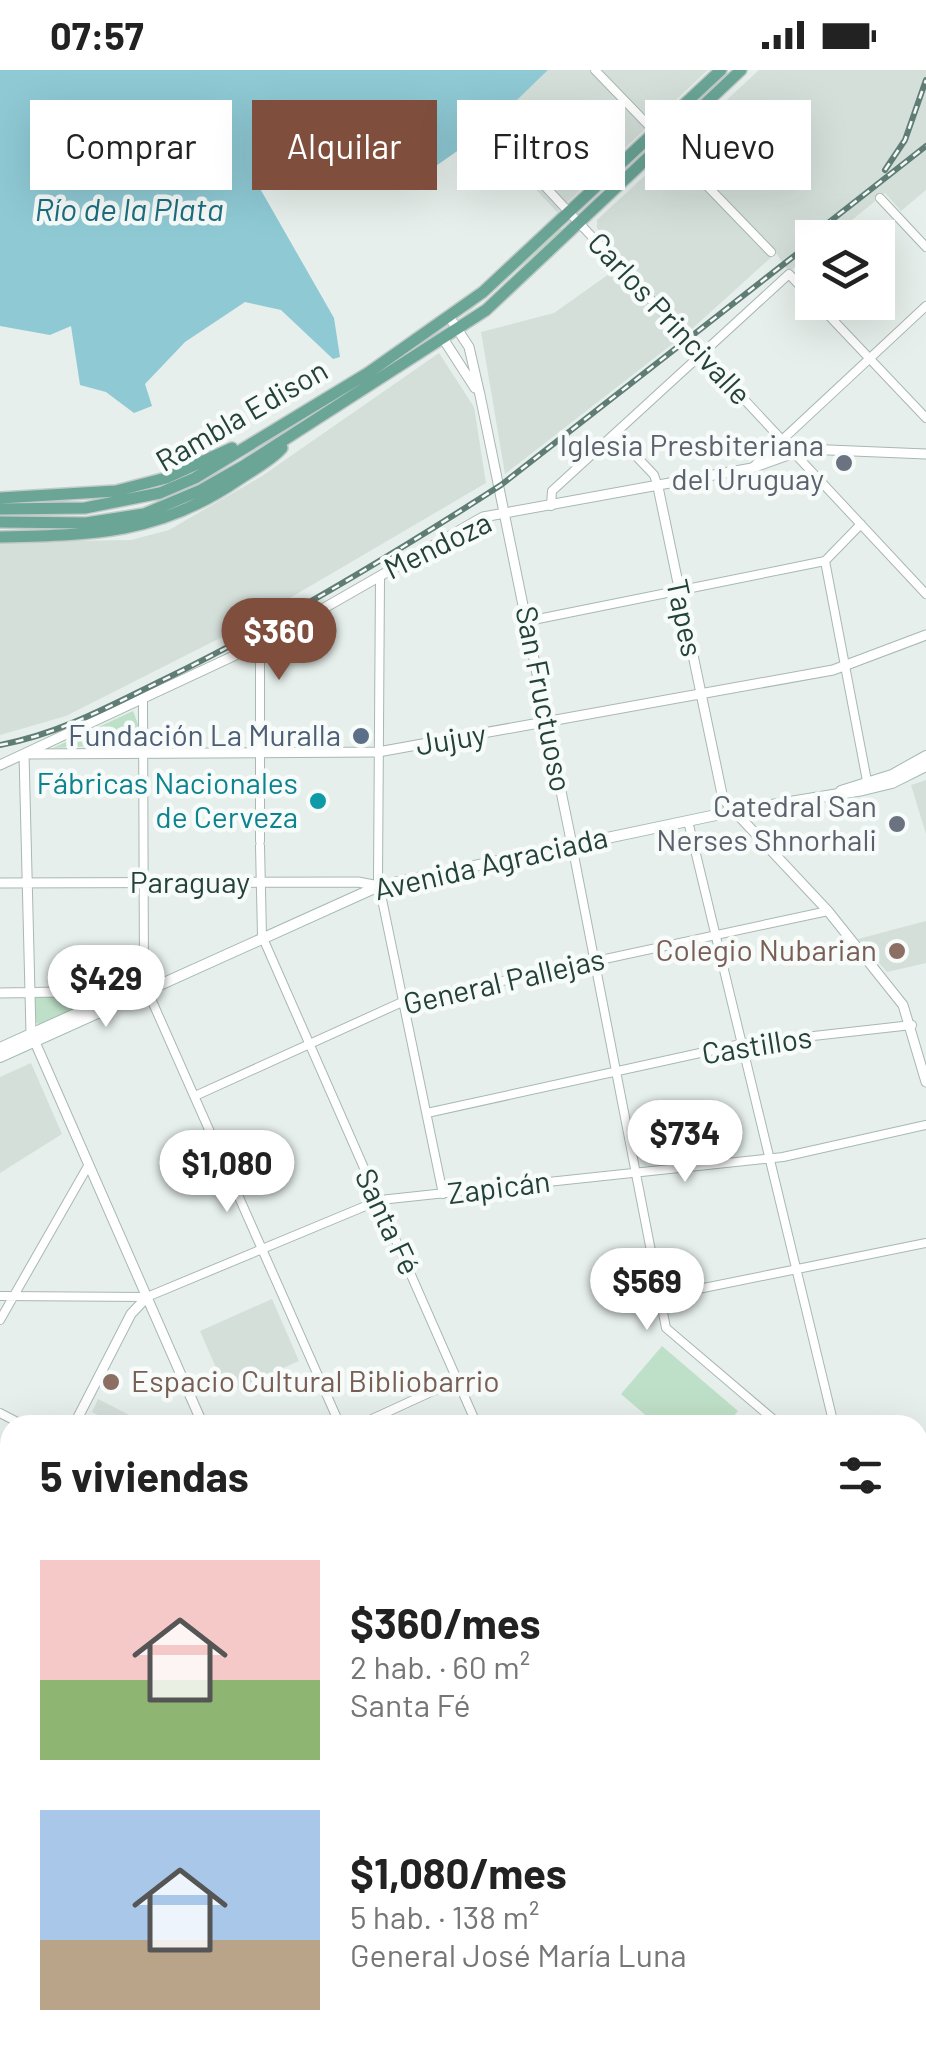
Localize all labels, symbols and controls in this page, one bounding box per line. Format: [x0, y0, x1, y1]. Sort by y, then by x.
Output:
text: 07:57 [50, 12, 144, 58]
chip: Comprar [30, 100, 232, 190]
chip: Alquilar [252, 100, 437, 190]
chip: Filtros [457, 100, 625, 190]
chip: Nuevo [645, 100, 811, 190]
water label: Río de la Plata [34, 189, 224, 227]
map controls [795, 220, 895, 320]
button: layers [795, 220, 895, 320]
street label: Carlos Princivalle [581, 224, 760, 411]
street label: Rambla Edison [149, 351, 333, 478]
place label: Iglesia Presbiteriana del Uruguay [560, 426, 824, 496]
marker: Iglesia Presbiteriana del Uruguay [833, 452, 855, 474]
street label: Mendoza [378, 503, 497, 586]
street label: Tapes [660, 575, 712, 660]
pin: $360 [220, 598, 338, 683]
street label: San Fructuoso [509, 603, 581, 795]
text: $360 [243, 611, 315, 649]
street label: Jujuy [413, 715, 489, 761]
place label: Fundación La Muralla [68, 716, 341, 752]
marker: Fundación La Muralla [350, 725, 372, 747]
place label: Fábricas Nacionales de Cerveza [37, 764, 298, 834]
place label: Catedral San Nerses Shnorhali [656, 787, 877, 857]
marker: Fábricas Nacionales de Cerveza [307, 790, 329, 812]
marker: Catedral San Nerses Shnorhali [886, 813, 908, 835]
street label: Avenida Agraciada [370, 818, 611, 906]
street label: Paraguay [130, 863, 250, 899]
place label: Colegio Nubarian [655, 931, 877, 967]
street label: General Pallejas [399, 939, 608, 1021]
marker: Colegio Nubarian [886, 940, 908, 962]
pin: $429 [47, 945, 165, 1030]
text: $429 [70, 958, 142, 996]
street label: Castillos [699, 1018, 814, 1070]
pin: $734 [626, 1100, 744, 1185]
text: $734 [650, 1113, 720, 1151]
pin: $1,080 [146, 1130, 308, 1215]
text: $1,080 [181, 1143, 273, 1181]
street label: Santa Fé [349, 1162, 429, 1280]
street label: Zapicán [445, 1162, 552, 1210]
pin: $569 [588, 1248, 706, 1333]
text: $569 [612, 1261, 682, 1299]
place label: Espacio Cultural Bibliobarrio [131, 1362, 500, 1398]
marker: Espacio Cultural Bibliobarrio [100, 1371, 122, 1393]
icon: filters [833, 1448, 888, 1503]
text: 5 viviendas [40, 1450, 249, 1500]
text: $360/mes [350, 1597, 541, 1647]
icon: home [120, 1600, 240, 1720]
text: 2 hab. · 60 m² [350, 1647, 530, 1685]
text: Santa Fé [350, 1685, 471, 1723]
text: $1,080/mes [350, 1847, 567, 1897]
icon: home [120, 1850, 240, 1970]
text: 5 hab. · 138 m² [350, 1897, 539, 1935]
text: General José María Luna [350, 1935, 687, 1973]

